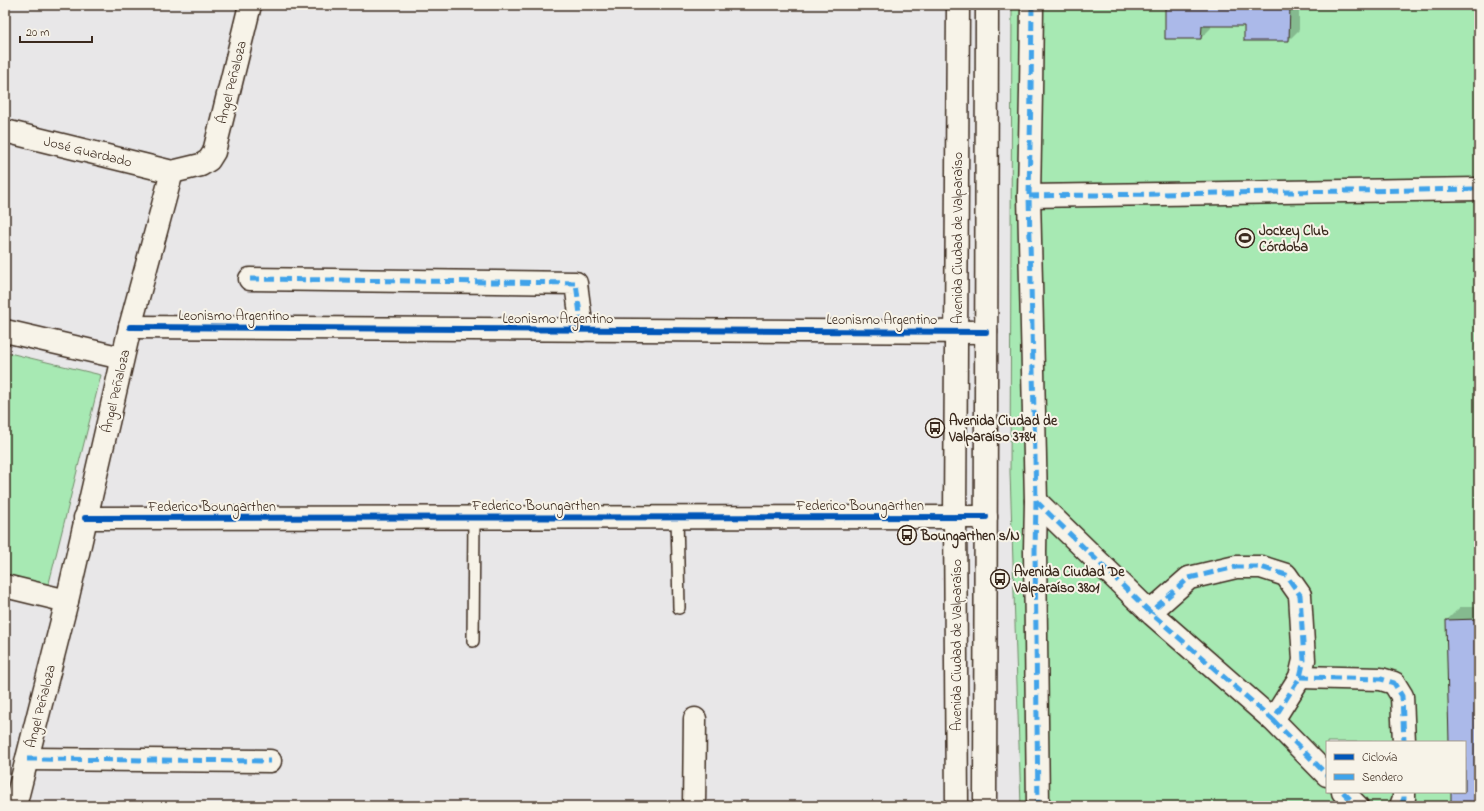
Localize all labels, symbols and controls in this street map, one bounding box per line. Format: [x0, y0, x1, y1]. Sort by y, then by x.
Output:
scale bar [20, 18, 92, 44]
text: 20 m [26, 24, 49, 42]
street label: Ángel Peñaloza [211, 38, 254, 126]
street label: José Guardado [41, 131, 134, 174]
street label: Avenida Ciudad de Valparaíso [948, 152, 969, 324]
place label: Jockey Club Córdoba [1259, 221, 1329, 258]
sports icon: Jockey Club Córdoba [1234, 227, 1256, 249]
street label: Leonismo Argentino [179, 306, 289, 328]
street label: Leonismo Argentino [503, 309, 613, 331]
street label: Leonismo Argentino [827, 310, 937, 332]
street label: Ángel Peñaloza [96, 347, 137, 435]
place label: Avenida Ciudad de Valparaíso 3784 [948, 411, 1058, 448]
bus stop icon: Avenida Ciudad de Valparaíso 3784 [924, 417, 946, 439]
street label: Federico Boungarthen [471, 496, 600, 518]
street label: Federico Boungarthen [795, 496, 924, 518]
street label: Federico Boungarthen [147, 497, 276, 519]
bus stop icon: Boungarthen s/N [896, 524, 918, 546]
place label: Boungarthen s/N [920, 526, 1020, 549]
street label: Avenida Ciudad de Valparaíso [947, 559, 968, 731]
place label: Avenida Ciudad De Valparaíso 3801 [1013, 562, 1125, 599]
bus stop icon: Avenida Ciudad De Valparaíso 3801 [989, 568, 1011, 590]
street label: Ángel Peñaloza [20, 662, 63, 750]
legend [1326, 741, 1466, 793]
text: Ciclovía [1362, 749, 1398, 767]
text: Sendero [1362, 769, 1403, 787]

